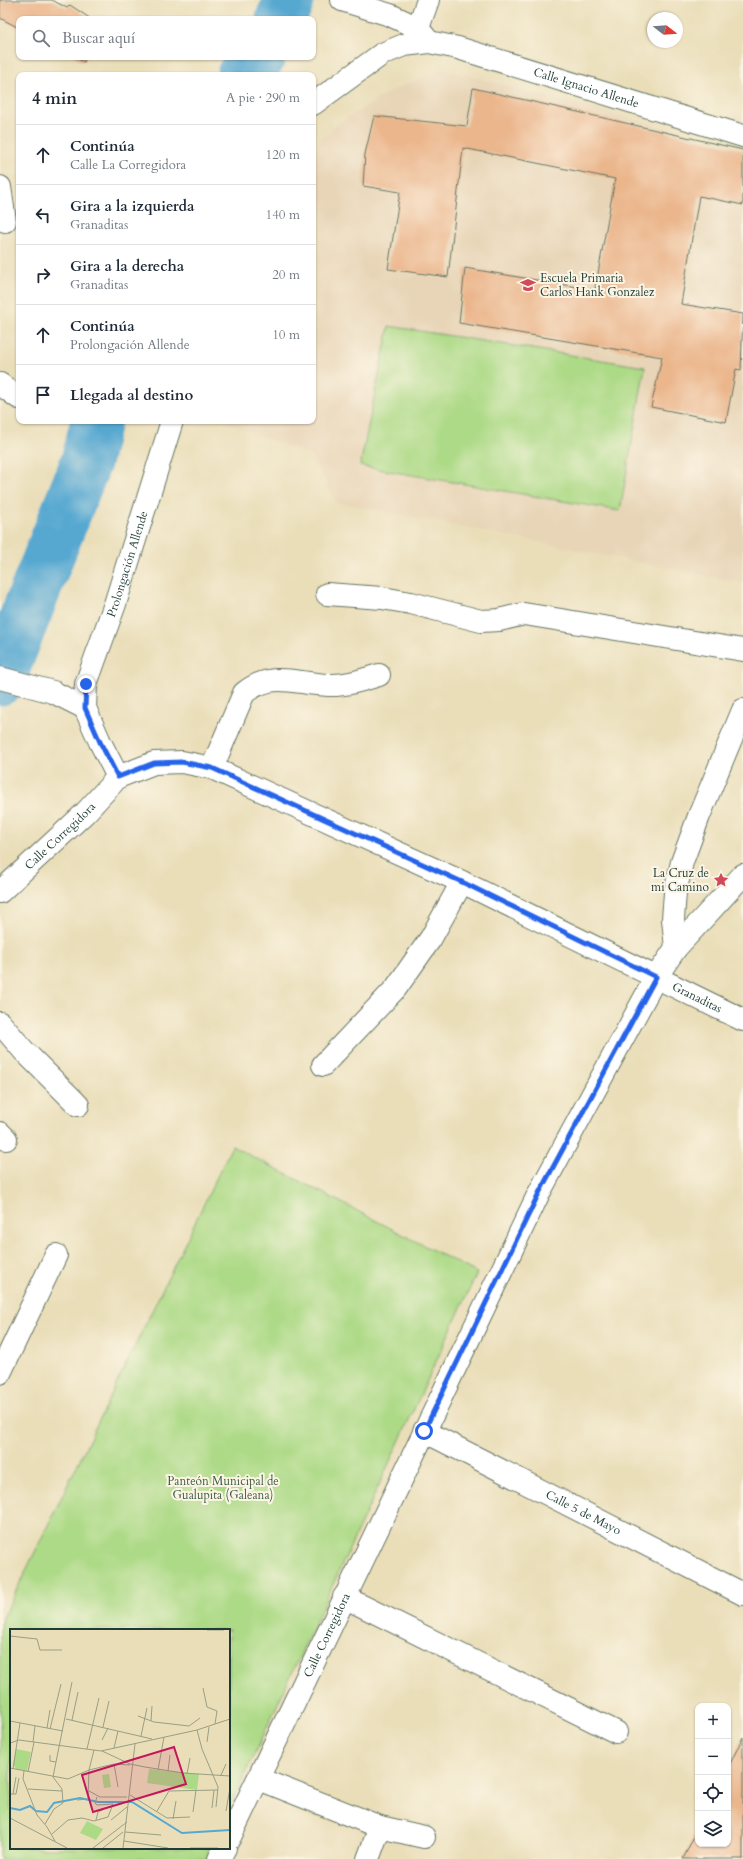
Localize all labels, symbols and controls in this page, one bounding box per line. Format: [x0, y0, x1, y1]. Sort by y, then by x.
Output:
north arrow [647, 12, 683, 48]
search box [16, 16, 316, 60]
icon: search [30, 27, 52, 49]
text: Buscar aquí [62, 28, 135, 48]
street label: Calle Ignacio Allende [532, 64, 641, 111]
text: 4 min [32, 87, 77, 110]
text: A pie · 290 m [226, 89, 300, 107]
text: Continúa [70, 136, 135, 156]
icon: ahead [32, 144, 54, 166]
text: 120 m [266, 146, 300, 164]
text: Calle La Corregidora [70, 156, 186, 174]
text: Gira a la izquierda [70, 196, 194, 216]
icon: left [32, 204, 54, 226]
text: 140 m [266, 206, 300, 224]
text: Granaditas [70, 216, 128, 234]
text: Gira a la derecha [70, 256, 184, 276]
icon: right [32, 264, 54, 286]
text: 20 m [272, 266, 300, 284]
place label: Escuela Primaria Carlos Hank Gonzalez [540, 270, 655, 300]
text: Granaditas [70, 276, 128, 294]
school or university icon: Escuela Primaria Carlos Hank Gonzalez [519, 276, 537, 294]
text: Continúa [70, 316, 135, 336]
icon: ahead [32, 324, 54, 346]
text: 10 m [272, 326, 300, 344]
text: Prolongación Allende [70, 336, 190, 354]
icon: arrive [32, 384, 54, 406]
text: Llegada al destino [70, 385, 193, 405]
street label: Prolongación Allende [103, 509, 152, 619]
route end [77, 675, 95, 693]
street label: Calle Corregidora [21, 798, 99, 873]
place label: La Cruz de mi Camino [651, 865, 710, 895]
place icon: La Cruz de mi Camino [712, 871, 730, 889]
street label: Granaditas [669, 978, 725, 1016]
route start [415, 1422, 433, 1440]
park label: Panteón Municipal de Gualupita (Galeana) [167, 1473, 279, 1503]
street label: Calle 5 de Mayo [543, 1486, 624, 1539]
street label: Calle Corregidora [300, 1590, 354, 1680]
inset map [10, 1629, 230, 1849]
map controls [695, 1703, 731, 1847]
button: + [695, 1703, 731, 1739]
button: − [695, 1739, 731, 1775]
button: locate [695, 1775, 731, 1811]
button: layers [695, 1811, 731, 1847]

